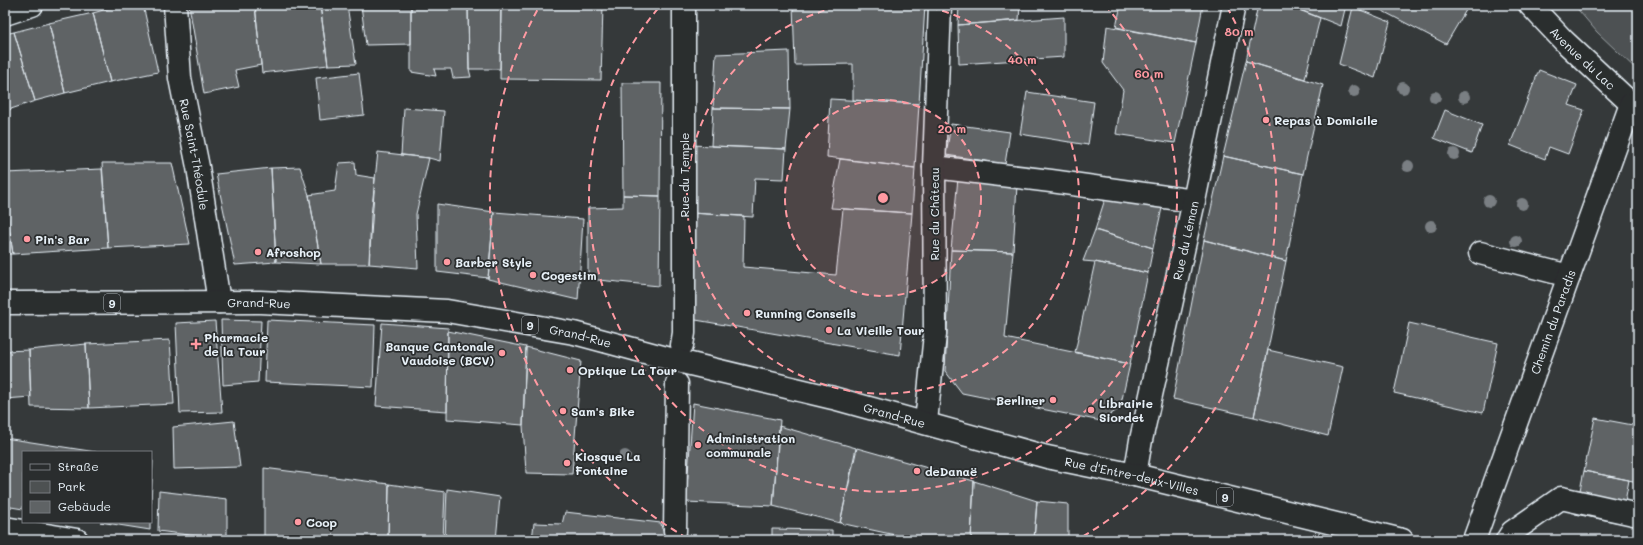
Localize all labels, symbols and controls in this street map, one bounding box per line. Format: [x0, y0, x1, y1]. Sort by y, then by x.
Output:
text: 80 m [1224, 23, 1254, 39]
street label: Avenue du Lac [1547, 23, 1619, 93]
text: 40 m [1007, 51, 1037, 67]
text: 60 m [1135, 65, 1163, 81]
street label: Rue Saint-Théodule [176, 97, 213, 211]
place label: Repas à Domicile [1274, 112, 1378, 128]
marker: Repas à Domicile [1261, 115, 1271, 125]
text: 20 m [938, 120, 966, 136]
street label: Rue du Temple [676, 132, 692, 218]
street label: Rue du Château [926, 167, 942, 261]
centre of rings [876, 191, 890, 205]
street label: Rue du Léman [1169, 199, 1202, 282]
place label: Pin's Bar [35, 231, 89, 247]
marker: Pin's Bar [22, 234, 32, 244]
place label: Afroshop [266, 244, 321, 260]
marker: Afroshop [253, 247, 263, 257]
place label: Barber Style [455, 254, 532, 270]
marker: Barber Style [442, 257, 452, 267]
place label: Cogestim [541, 267, 596, 283]
street label: Chemin du Paradis [1526, 267, 1579, 376]
marker: Cogestim [528, 270, 538, 280]
road number: 9 [104, 294, 120, 312]
street label: Grand-Rue [227, 294, 291, 311]
place label: Running Conseils [755, 305, 856, 321]
marker: Running Conseils [742, 308, 752, 318]
road number: 9 [522, 316, 538, 334]
street label: Grand-Rue [548, 321, 613, 351]
place label: La Vieille Tour [837, 322, 924, 338]
marker: La Vieille Tour [824, 325, 834, 335]
place label: Pharmacie de la Tour [204, 329, 268, 359]
place label: Banque Cantonale Vaudoise (BCV) [385, 338, 494, 368]
marker: Pharmacie de la Tour [191, 339, 201, 349]
marker: Banque Cantonale Vaudoise (BCV) [497, 348, 507, 358]
place label: Optique La Tour [578, 362, 677, 378]
marker: Optique La Tour [565, 365, 575, 375]
place label: Berliner [996, 392, 1045, 408]
marker: Berliner [1048, 395, 1058, 405]
place label: Librairie Siordet [1099, 395, 1153, 425]
street label: Grand-Rue [862, 399, 927, 431]
place label: Sam's Bike [571, 403, 635, 419]
marker: Librairie Siordet [1086, 405, 1096, 415]
marker: Sam's Bike [558, 406, 568, 416]
place label: Administration communale [706, 430, 795, 460]
marker: Administration communale [693, 440, 703, 450]
place label: Kiosque La Fontaine [575, 448, 641, 478]
legend [22, 451, 152, 523]
street label: Rue d'Entre-deux-Villes [1064, 453, 1201, 498]
text: Straße [58, 458, 99, 474]
marker: Kiosque La Fontaine [562, 458, 572, 468]
place label: deDanaë [925, 463, 977, 479]
marker: deDanaë [912, 466, 922, 476]
text: Park [58, 478, 85, 494]
road number: 9 [1217, 488, 1233, 506]
text: Gebäude [58, 498, 111, 514]
place label: Coop [306, 514, 337, 530]
marker: Coop [293, 517, 303, 527]

